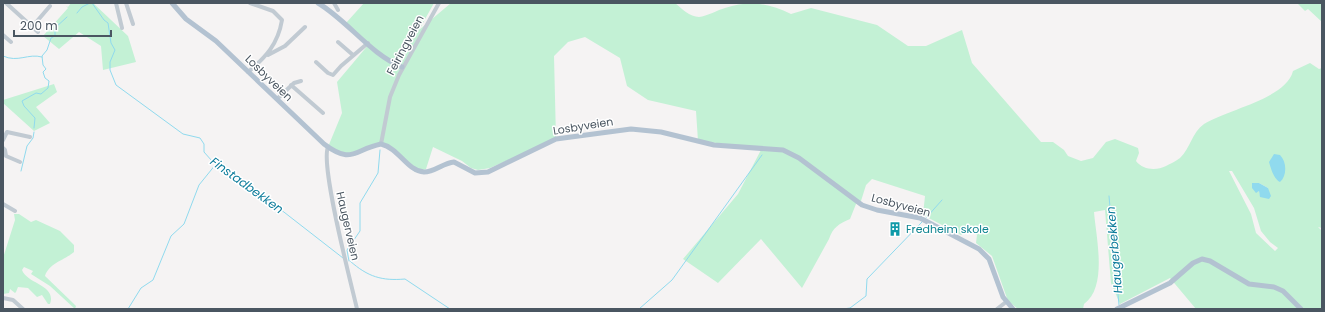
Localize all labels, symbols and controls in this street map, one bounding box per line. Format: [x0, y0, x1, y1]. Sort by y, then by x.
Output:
scale bar [14, 12, 111, 38]
street label: Feiringveien [382, 12, 428, 78]
text: 200 m [20, 17, 58, 34]
street label: Losbyveien [242, 51, 296, 105]
street label: Losbyveien [552, 113, 614, 139]
water label: Finstadbekken [207, 153, 287, 217]
street label: Losbyveien [870, 189, 932, 221]
street label: Haugerveien [332, 190, 364, 262]
water label: Haugerbekken [1102, 206, 1126, 294]
building icon: Fredheim skole [887, 221, 903, 237]
place label: Fredheim skole [906, 221, 989, 237]

